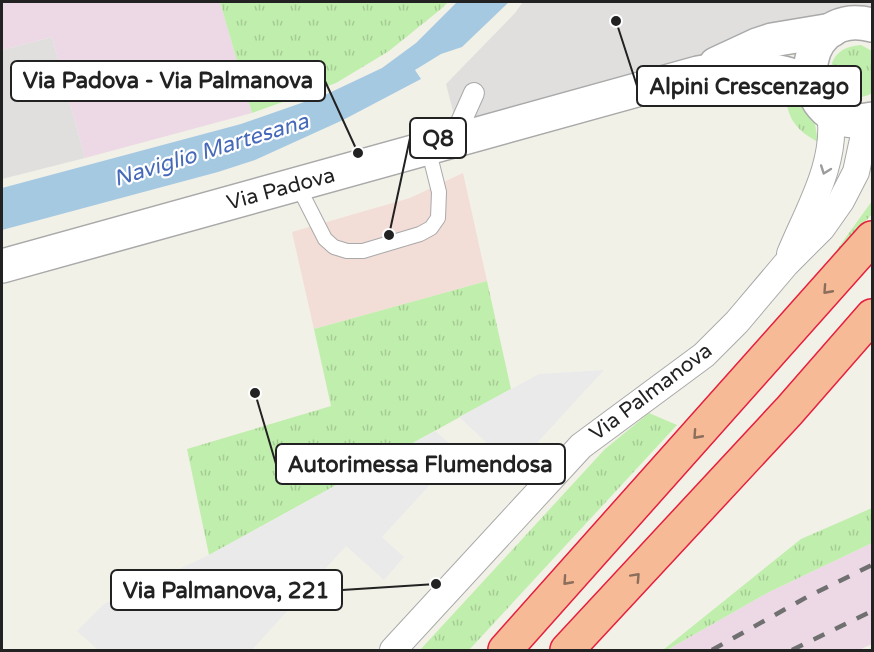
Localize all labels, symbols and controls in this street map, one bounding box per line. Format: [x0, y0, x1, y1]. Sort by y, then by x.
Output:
callout: Via Padova - Via Palmanova [11, 61, 325, 101]
callout: Alpini Crescenzago [637, 66, 861, 106]
text: Via Padova - Via Palmanova [23, 68, 313, 94]
text: Alpini Crescenzago [649, 74, 849, 100]
water label: Naviglio Martesana [110, 108, 312, 192]
callout: Q8 [410, 118, 466, 158]
text: Q8 [422, 126, 454, 152]
street label: Via Padova [224, 163, 338, 215]
one-way arrow [819, 164, 832, 175]
one-way arrow [823, 283, 834, 293]
street label: Via Palmanova [585, 338, 717, 446]
one-way arrow [693, 428, 704, 439]
callout: Autorimessa Flumendosa [276, 444, 565, 484]
text: Autorimessa Flumendosa [287, 452, 553, 478]
callout: Via Palmanova, 221 [111, 570, 342, 610]
one-way arrow [628, 573, 639, 584]
one-way arrow [563, 574, 574, 585]
text: Via Palmanova, 221 [123, 578, 329, 604]

